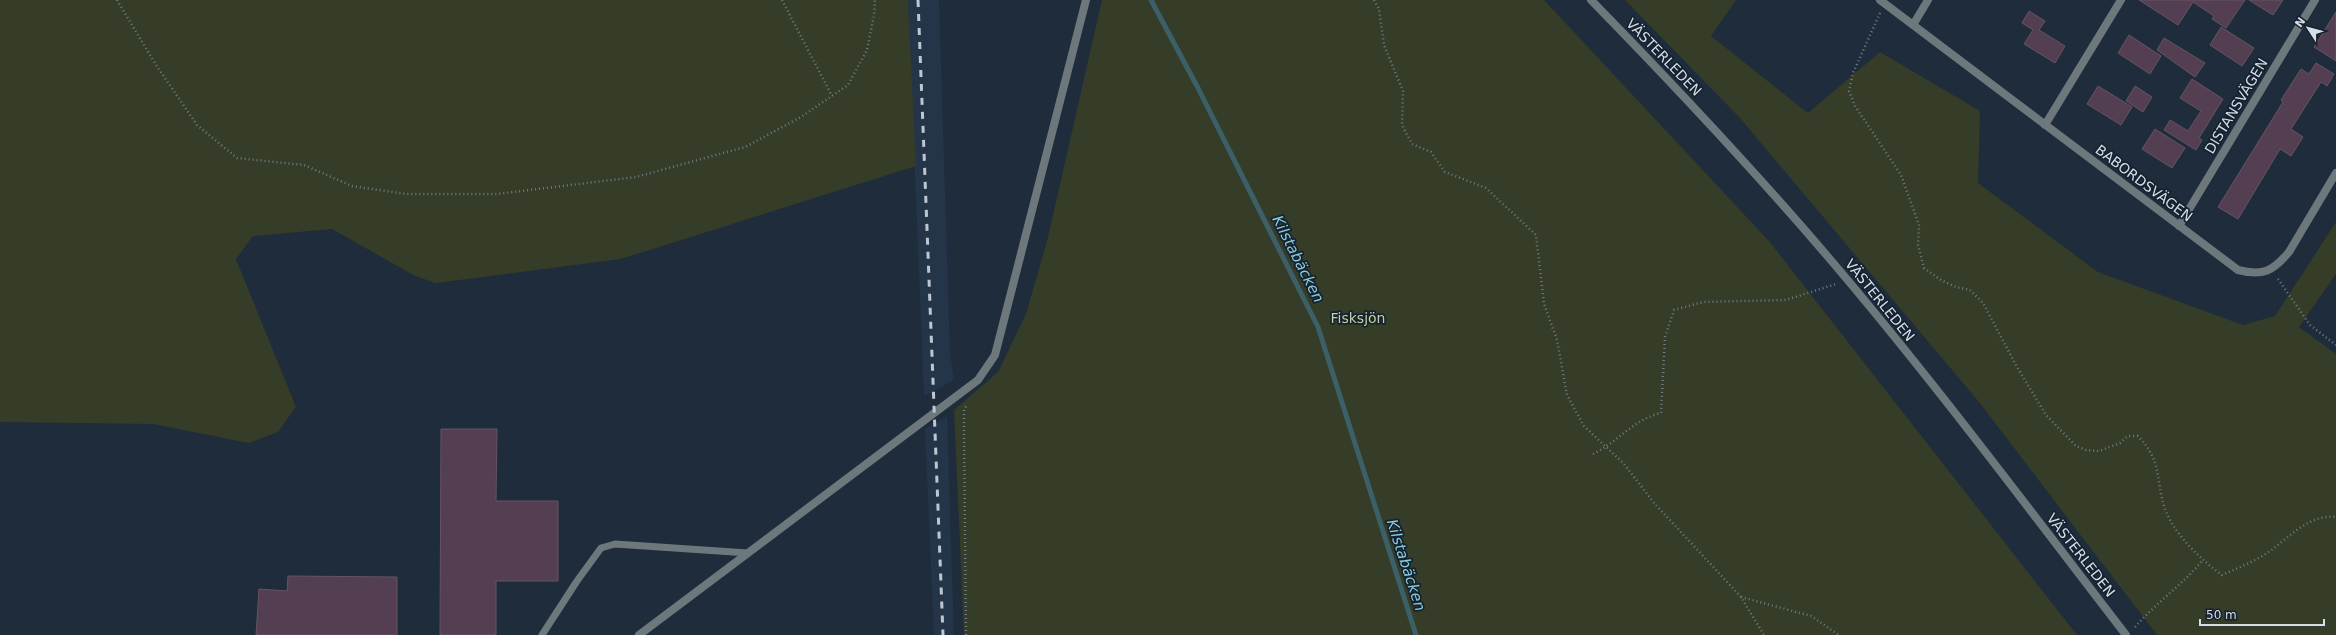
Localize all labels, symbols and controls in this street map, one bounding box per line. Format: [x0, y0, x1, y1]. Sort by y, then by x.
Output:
north arrow [2288, 8, 2328, 48]
street label: VÄSTERLEDEN [1623, 14, 1706, 99]
text: N [2292, 15, 2308, 30]
street label: DISTANSVÄGEN [2200, 55, 2271, 157]
street label: BABORDSVÄGEN [2092, 141, 2196, 225]
water label: Kilstabäcken [1268, 212, 1328, 306]
street label: VÄSTERLEDEN [1842, 255, 1919, 344]
park label: Fisksjön [1331, 310, 1385, 326]
street label: VÄSTERLEDEN [2044, 510, 2119, 600]
water label: Kilstabäcken [1383, 517, 1429, 613]
scale bar [2200, 601, 2324, 627]
text: 50 m [2206, 608, 2237, 622]

